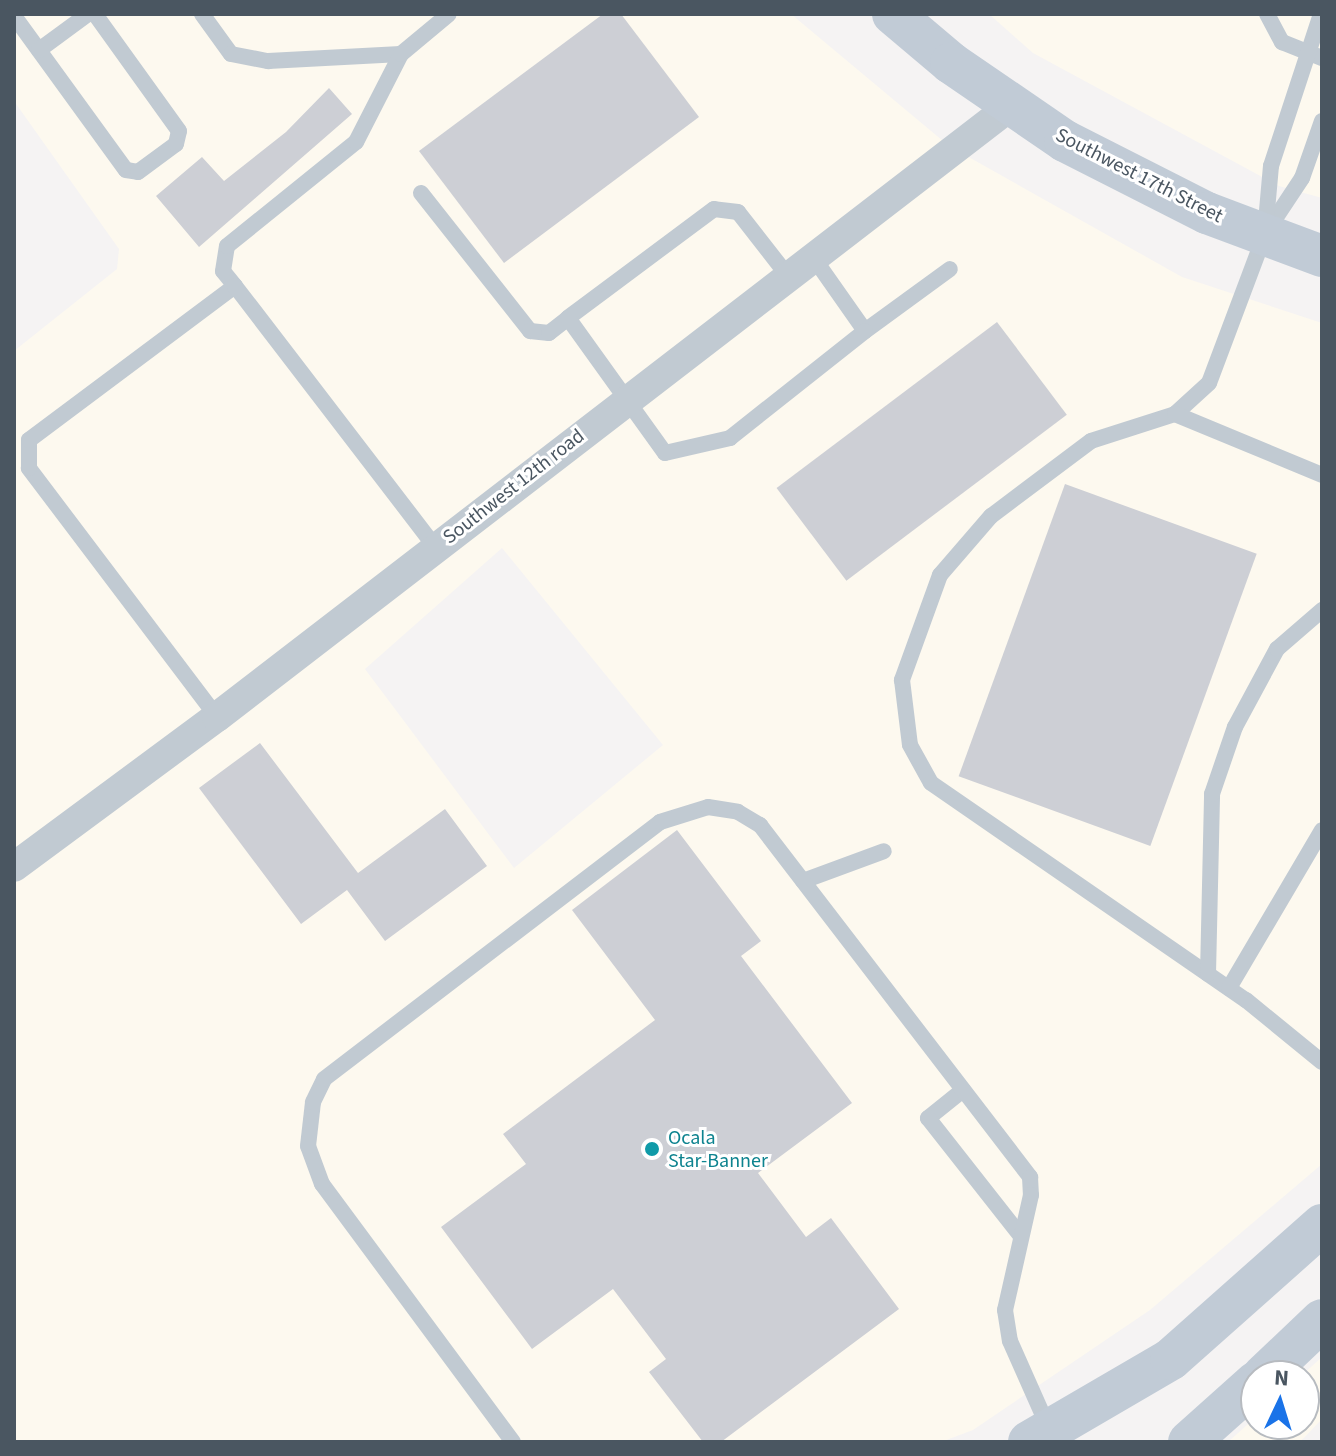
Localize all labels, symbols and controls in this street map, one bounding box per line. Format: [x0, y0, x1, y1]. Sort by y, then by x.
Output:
street label: Southwest 17th Street [1051, 123, 1227, 229]
street label: Southwest 12th road [438, 424, 590, 550]
place label: Ocala Star-Banner [668, 1126, 768, 1173]
marker: Ocala Star-Banner [643, 1140, 661, 1158]
north arrow [1240, 1360, 1320, 1440]
text: N [1273, 1362, 1290, 1395]

